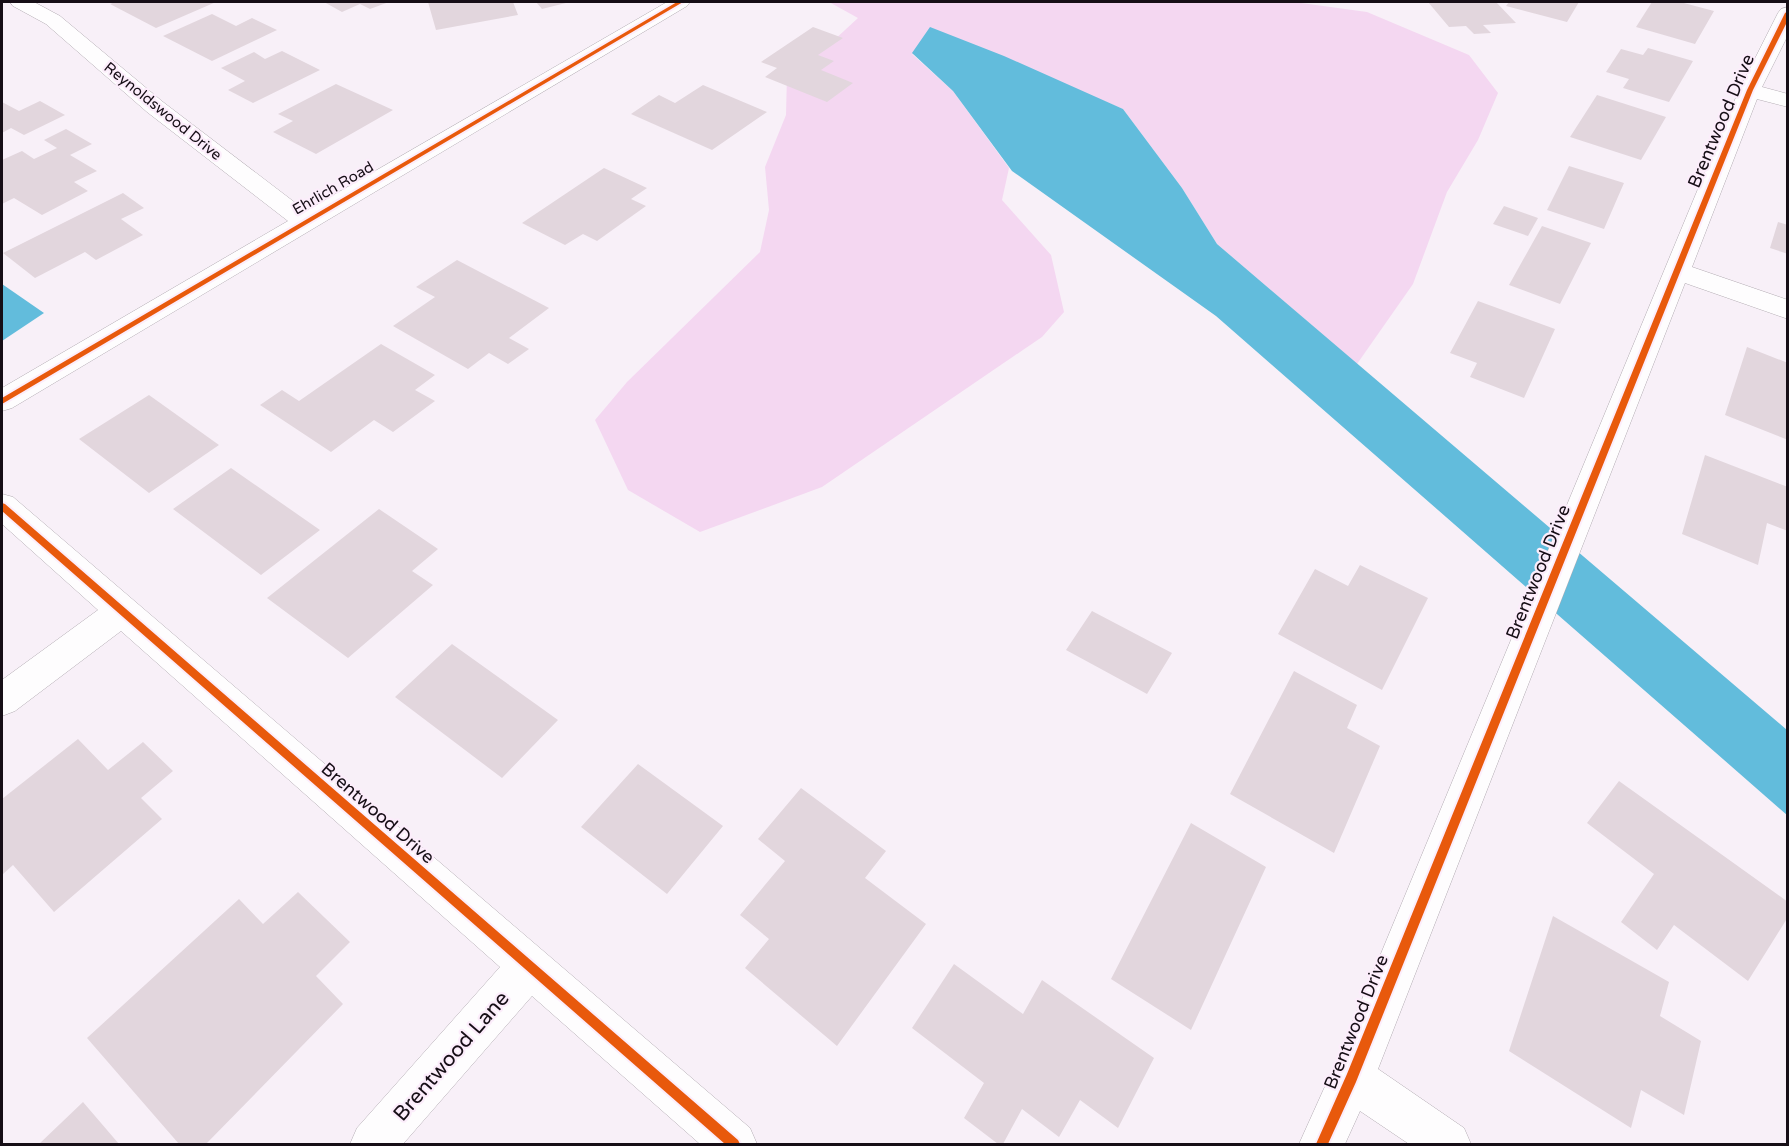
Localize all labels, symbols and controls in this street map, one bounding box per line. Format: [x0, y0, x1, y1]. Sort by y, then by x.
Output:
street label: Brentwood Drive [1683, 51, 1759, 191]
street label: Reynoldswood Drive [101, 58, 225, 164]
street label: Ehrlich Road [289, 158, 377, 218]
street label: Brentwood Drive [1501, 502, 1575, 642]
street label: Brentwood Drive [317, 758, 439, 868]
street label: Brentwood Drive [1319, 952, 1393, 1092]
street label: Brentwood Lane [388, 986, 515, 1126]

